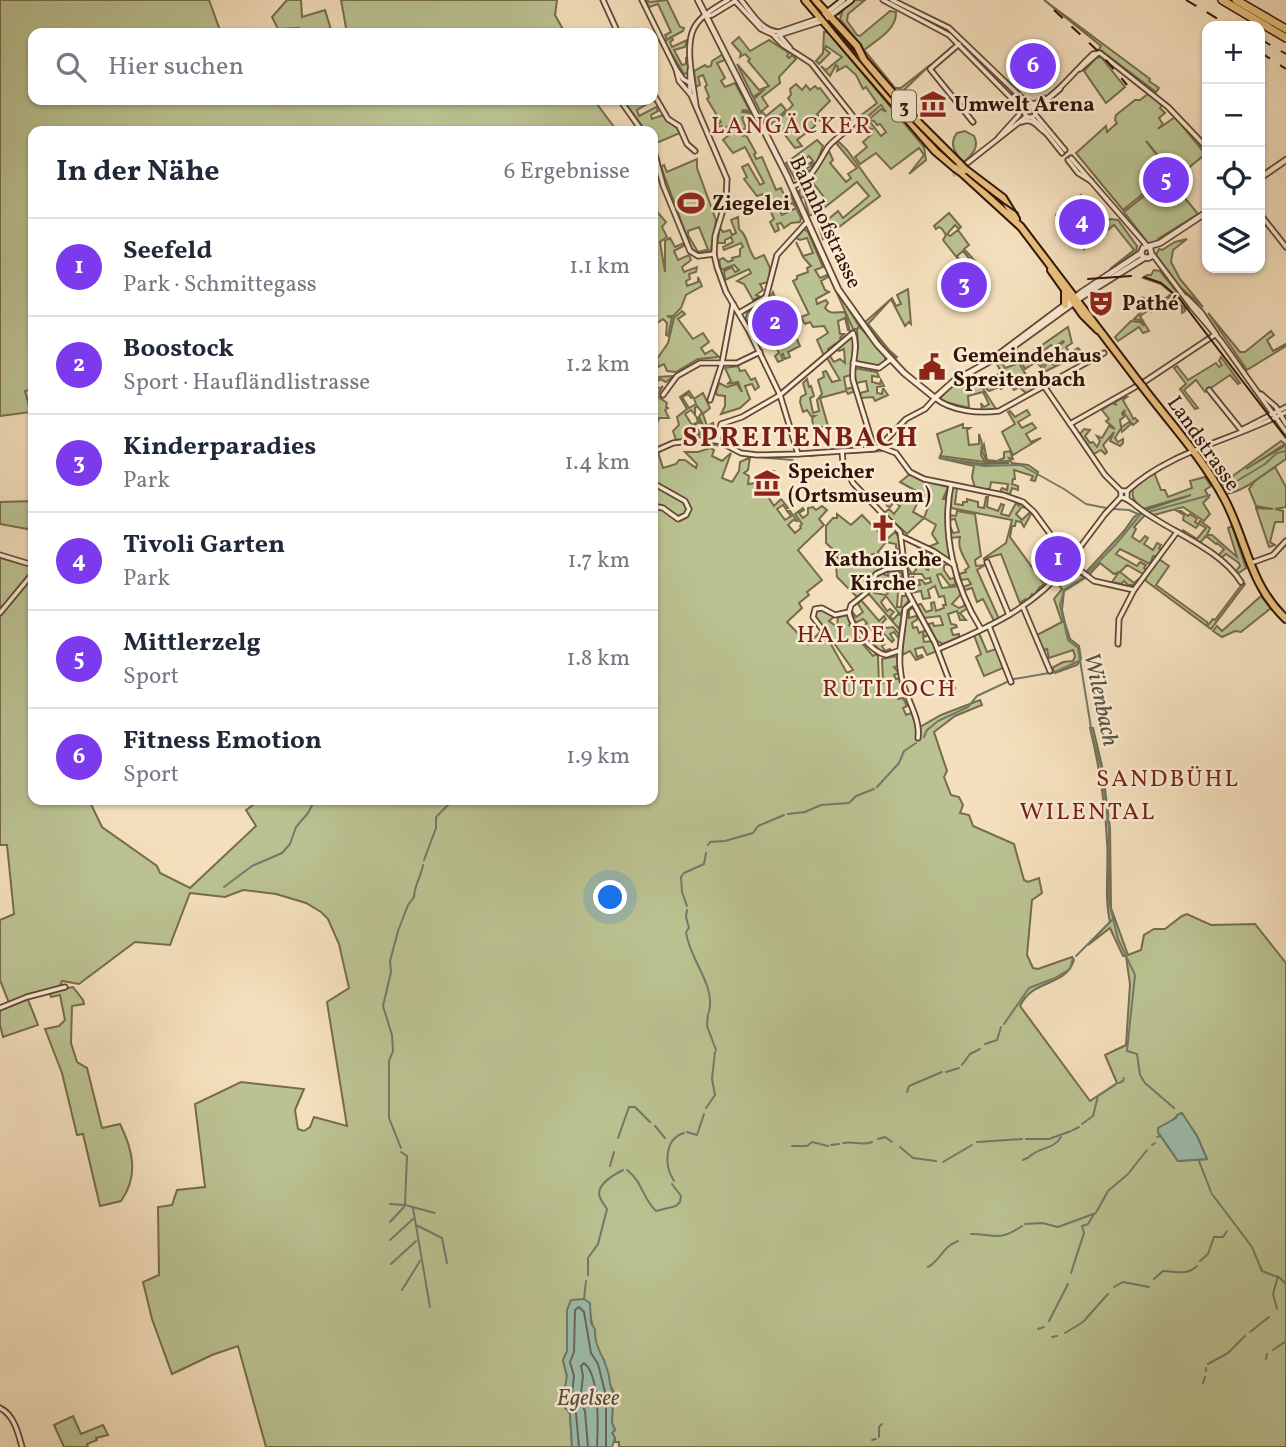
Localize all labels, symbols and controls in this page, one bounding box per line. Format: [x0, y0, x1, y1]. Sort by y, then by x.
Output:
map controls [1202, 21, 1265, 273]
button: + [1202, 21, 1265, 84]
search box [28, 28, 658, 105]
pin: 6 [1010, 40, 1056, 92]
icon: search [52, 48, 90, 86]
text: Hier suchen [108, 49, 244, 85]
button: − [1202, 84, 1265, 147]
museum icon: Umwelt Arena [918, 89, 948, 119]
road number: 3 [892, 90, 916, 122]
place label: Umwelt Arena [954, 91, 1095, 120]
district label: LANGÄCKER [711, 110, 873, 144]
button: locate [1202, 147, 1265, 210]
text: In der Nähe [56, 151, 220, 193]
street label: Bahnhofstrasse [781, 152, 868, 294]
pin: 5 [1143, 154, 1189, 206]
text: 6 Ergebnisse [504, 156, 630, 188]
sports icon: Ziegelei [676, 188, 706, 218]
place label: Ziegelei [712, 190, 790, 219]
pin: 4 [1059, 196, 1105, 248]
button: layers [1202, 210, 1265, 273]
text: Seefeld [123, 233, 212, 269]
text: 1 [74, 251, 84, 283]
text: 1.1 km [569, 251, 630, 283]
pin: 3 [941, 259, 987, 311]
text: Park · Schmittegass [123, 269, 317, 301]
theatre icon: Pathé [1086, 288, 1116, 318]
place label: Pathé [1122, 290, 1179, 319]
pin: 2 [752, 297, 798, 349]
text: Boostock [123, 331, 234, 367]
place label: Gemeindehaus Spreitenbach [953, 342, 1101, 395]
text: 2 [73, 349, 85, 381]
text: 1.2 km [566, 349, 630, 381]
public building icon: Gemeindehaus Spreitenbach [917, 352, 947, 382]
text: Sport · Haufländlistrasse [123, 367, 370, 399]
street label: Landstrasse [1159, 390, 1246, 497]
district label: SPREITENBACH [682, 419, 920, 458]
text: Kinderparadies [123, 429, 316, 465]
text: 3 [73, 447, 85, 479]
text: 1.4 km [564, 447, 630, 479]
place label: Speicher (Ortsmuseum) [788, 458, 931, 511]
text: Park [123, 465, 170, 497]
museum icon: Speicher (Ortsmuseum) [752, 468, 782, 498]
church icon: Katholische Kirche [868, 513, 898, 543]
text: Tivoli Garten [123, 527, 285, 563]
pin: 1 [1035, 533, 1081, 585]
text: 4 [72, 545, 86, 577]
text: 1.7 km [567, 545, 630, 577]
place label: Katholische Kirche [824, 546, 942, 599]
text: Park [123, 563, 170, 595]
district label: HALDE [797, 619, 887, 653]
text: Mittlerzelg [123, 625, 261, 661]
text: 5 [73, 643, 85, 675]
text: 1.8 km [566, 643, 630, 675]
water label: Wilenbach [1075, 650, 1126, 749]
text: Sport [123, 661, 179, 693]
district label: RÜTILOCH [822, 673, 958, 707]
text: Fitness Emotion [123, 723, 322, 759]
text: 6 [73, 741, 85, 773]
text: 1.9 km [566, 741, 630, 773]
text: Sport [123, 759, 179, 791]
district label: SANDBÜHL [1096, 763, 1240, 797]
district label: WILENTAL [1020, 796, 1156, 830]
your location [593, 880, 627, 914]
water label: Egelsee [557, 1383, 620, 1415]

